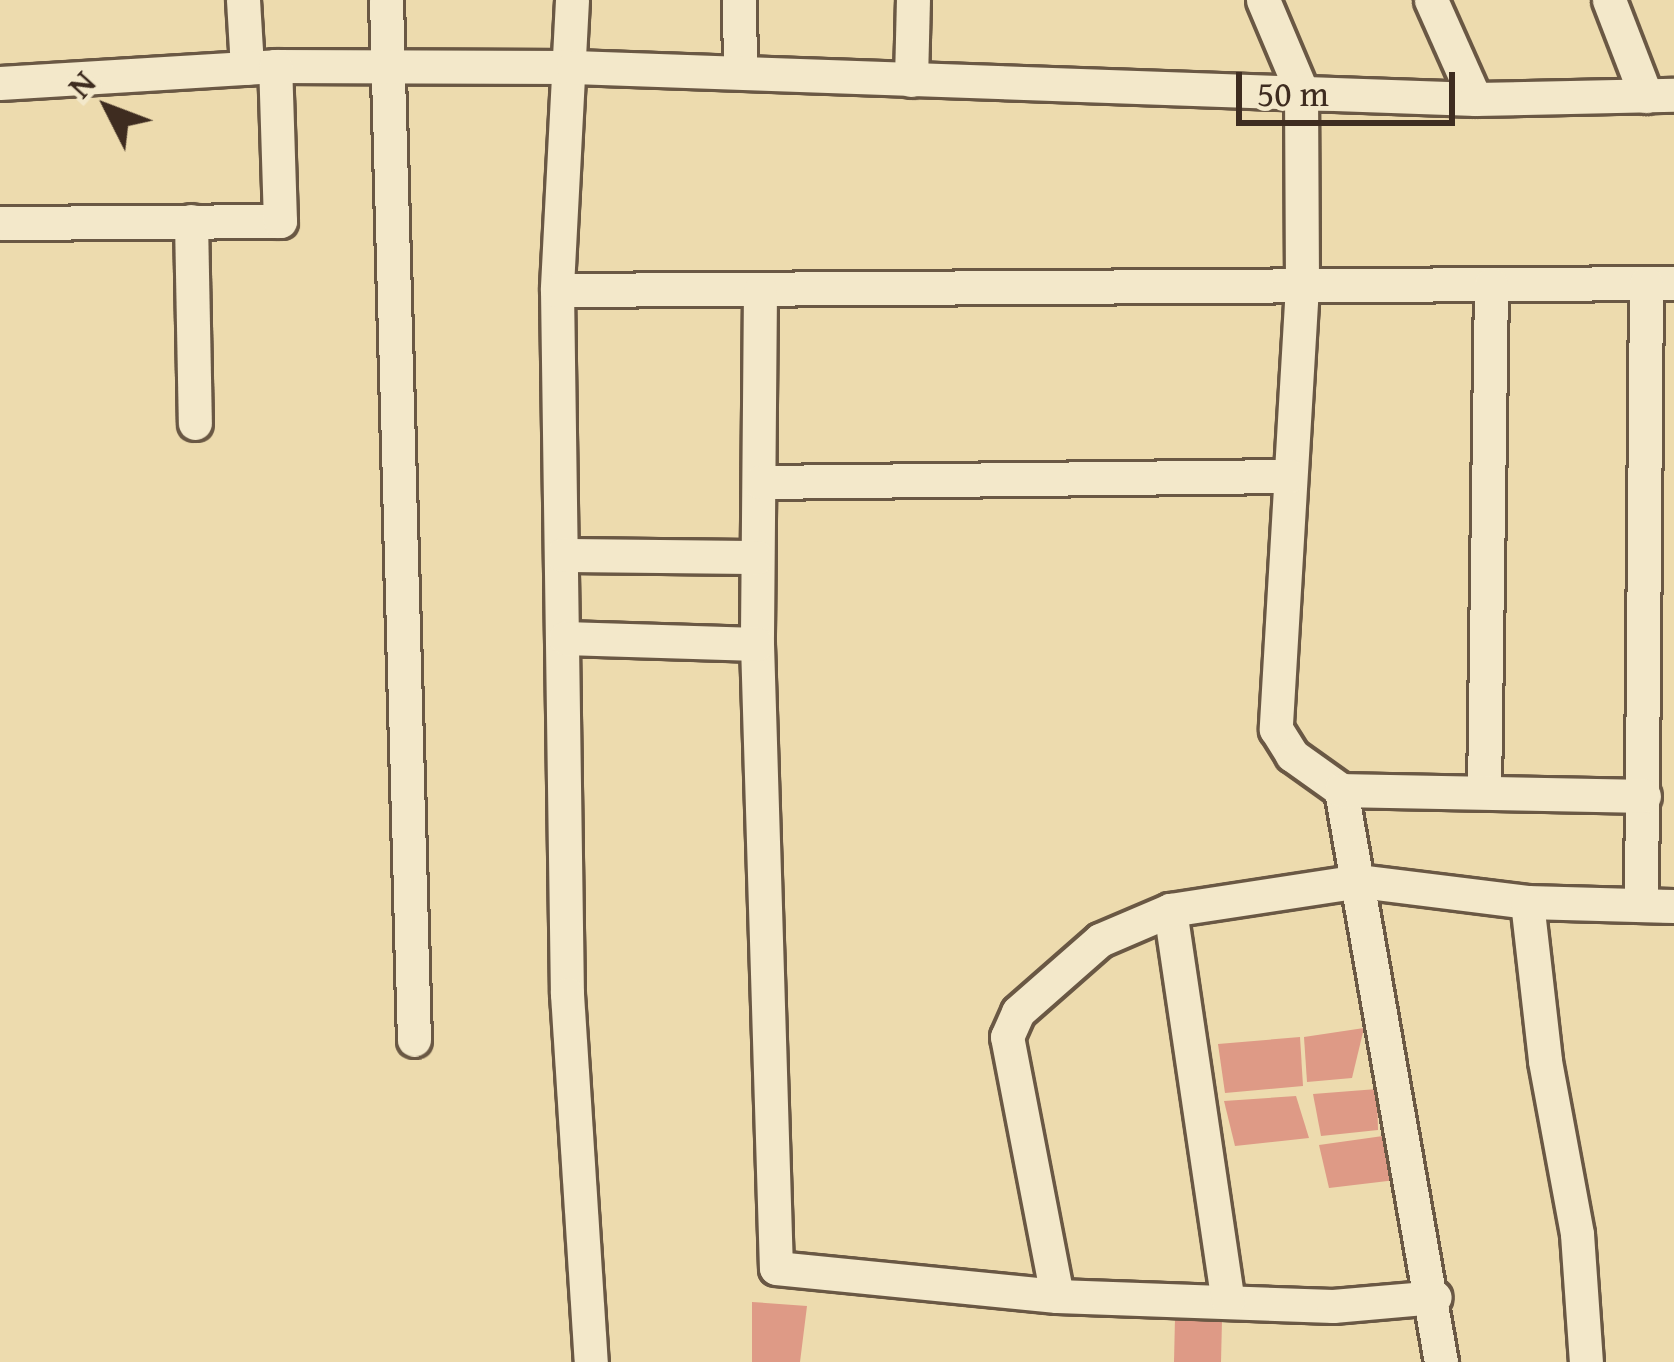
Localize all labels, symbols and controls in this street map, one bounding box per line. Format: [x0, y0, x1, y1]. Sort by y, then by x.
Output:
north arrow [48, 48, 168, 168]
scale bar [1242, 48, 1461, 122]
text: N [56, 60, 106, 108]
text: 50 m [1257, 66, 1329, 119]

